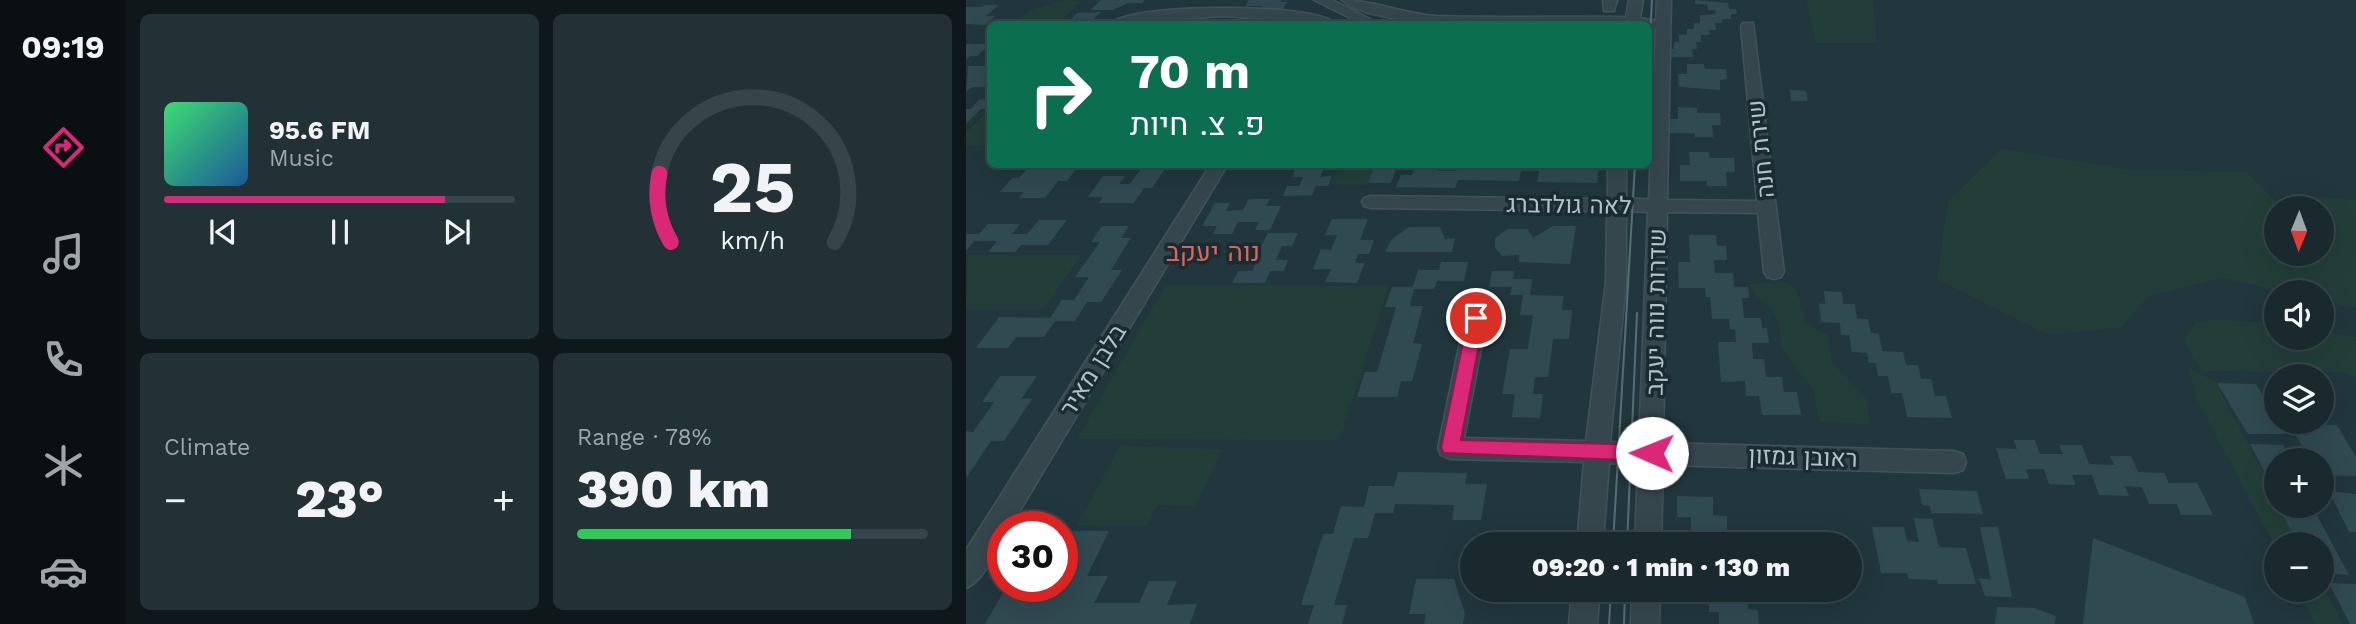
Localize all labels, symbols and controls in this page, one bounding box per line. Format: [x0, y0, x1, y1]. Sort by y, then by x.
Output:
text: 09:19 [21, 28, 105, 66]
text: 70 m [1130, 42, 1250, 100]
icon: right [1015, 49, 1106, 140]
street label: שירת חנה [1742, 98, 1780, 200]
text: פ. צ. חיות [1130, 105, 1265, 143]
text: 95.6 FM [269, 115, 370, 145]
icon: directions [39, 123, 88, 172]
text: Music [269, 145, 334, 172]
text: 25 [710, 145, 795, 231]
street label: לאה גולדברג [1506, 190, 1632, 220]
north arrow [2264, 196, 2334, 266]
map controls [2264, 196, 2334, 602]
icon: previous [204, 213, 242, 251]
icon: pause [321, 213, 359, 251]
icon: next [438, 213, 476, 251]
text: km/h [720, 226, 785, 255]
street label: שדרות נווה יעקב [1641, 228, 1671, 396]
icon: music [39, 229, 88, 278]
district label: נוה יעקב [1166, 237, 1260, 267]
button: sound [2264, 280, 2334, 350]
pin [1446, 288, 1506, 348]
icon: arrive [1457, 299, 1495, 337]
street label: בלבן מאיר [1054, 319, 1132, 421]
icon: phone [39, 335, 88, 384]
button: layers [2264, 364, 2334, 434]
position arrow [1615, 416, 1689, 490]
text: Range · 78% [577, 424, 711, 451]
text: Climate [164, 434, 250, 461]
icon: climate [39, 441, 88, 490]
street label: ראובן גמזון [1748, 441, 1858, 473]
button: + [2264, 448, 2334, 518]
text: 390 km [577, 459, 770, 520]
text: 23° [295, 469, 384, 530]
text: − [164, 478, 187, 522]
text: + [492, 478, 515, 522]
speed limit sign: 30 [987, 511, 1078, 602]
button: − [2264, 532, 2334, 602]
icon: car [39, 547, 88, 596]
text: 09:20 · 1 min · 130 m [1532, 552, 1790, 582]

